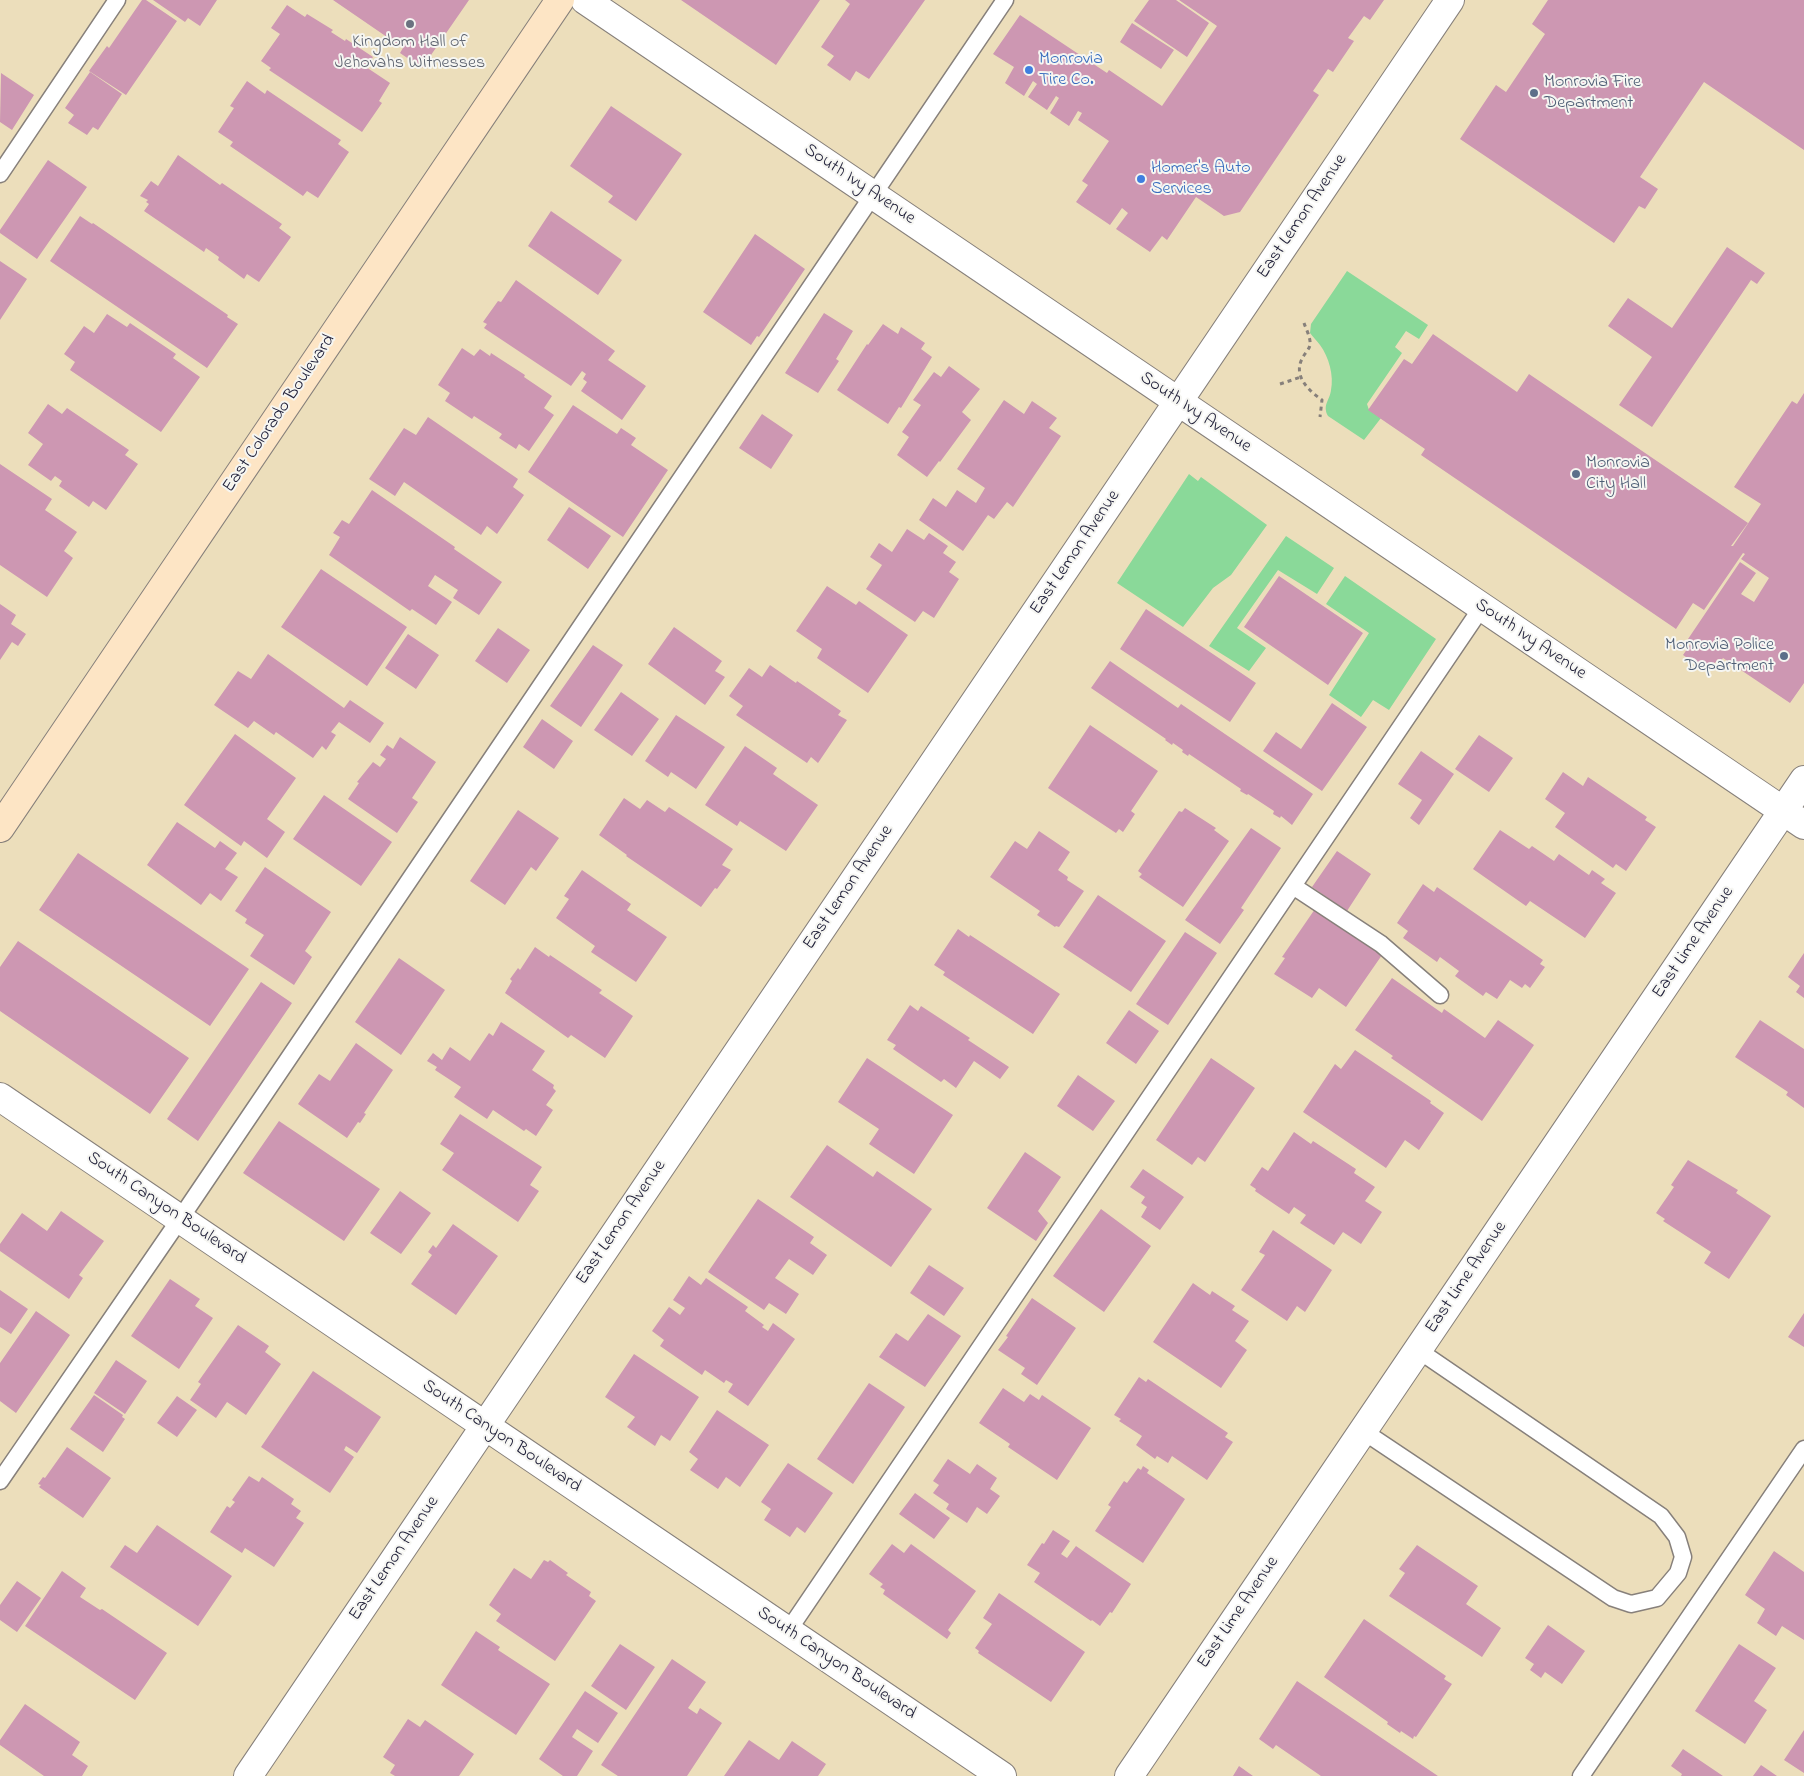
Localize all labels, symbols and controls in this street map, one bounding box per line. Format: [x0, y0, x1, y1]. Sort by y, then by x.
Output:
marker: Kingdom Hall of Jehovahs Witnesses [404, 18, 416, 30]
place label: Kingdom Hall of Jehovahs Witnesses [335, 32, 485, 74]
place label: Monrovia Tire Co. [1039, 49, 1103, 92]
marker: Monrovia Tire Co. [1023, 64, 1035, 76]
place label: Monrovia Fire Department [1544, 72, 1641, 115]
marker: Monrovia Fire Department [1528, 87, 1540, 99]
street label: South Ivy Avenue [799, 140, 919, 230]
street label: East Lemon Avenue [1253, 151, 1353, 283]
place label: Homer's Auto Services [1151, 158, 1251, 200]
marker: Homer's Auto Services [1135, 173, 1147, 185]
street label: East Colorado Boulevard [219, 331, 341, 497]
street label: South Ivy Avenue [1135, 368, 1255, 458]
place label: Monrovia City Hall [1586, 453, 1650, 496]
marker: Monrovia City Hall [1570, 468, 1582, 480]
street label: East Lemon Avenue [1026, 487, 1126, 619]
street label: South Ivy Avenue [1470, 595, 1590, 685]
place label: Monrovia Police Department [1665, 635, 1774, 678]
marker: Monrovia Police Department [1778, 650, 1790, 662]
street label: East Lemon Avenue [799, 822, 899, 954]
street label: East Lime Avenue [1649, 883, 1739, 1003]
street label: South Canyon Boulevard [82, 1148, 250, 1270]
street label: East Lemon Avenue [572, 1157, 672, 1289]
street label: East Lime Avenue [1422, 1218, 1512, 1338]
street label: South Canyon Boulevard [417, 1376, 585, 1498]
street label: East Lemon Avenue [345, 1493, 445, 1625]
street label: East Lime Avenue [1194, 1553, 1284, 1673]
street label: South Canyon Boulevard [752, 1603, 920, 1725]

